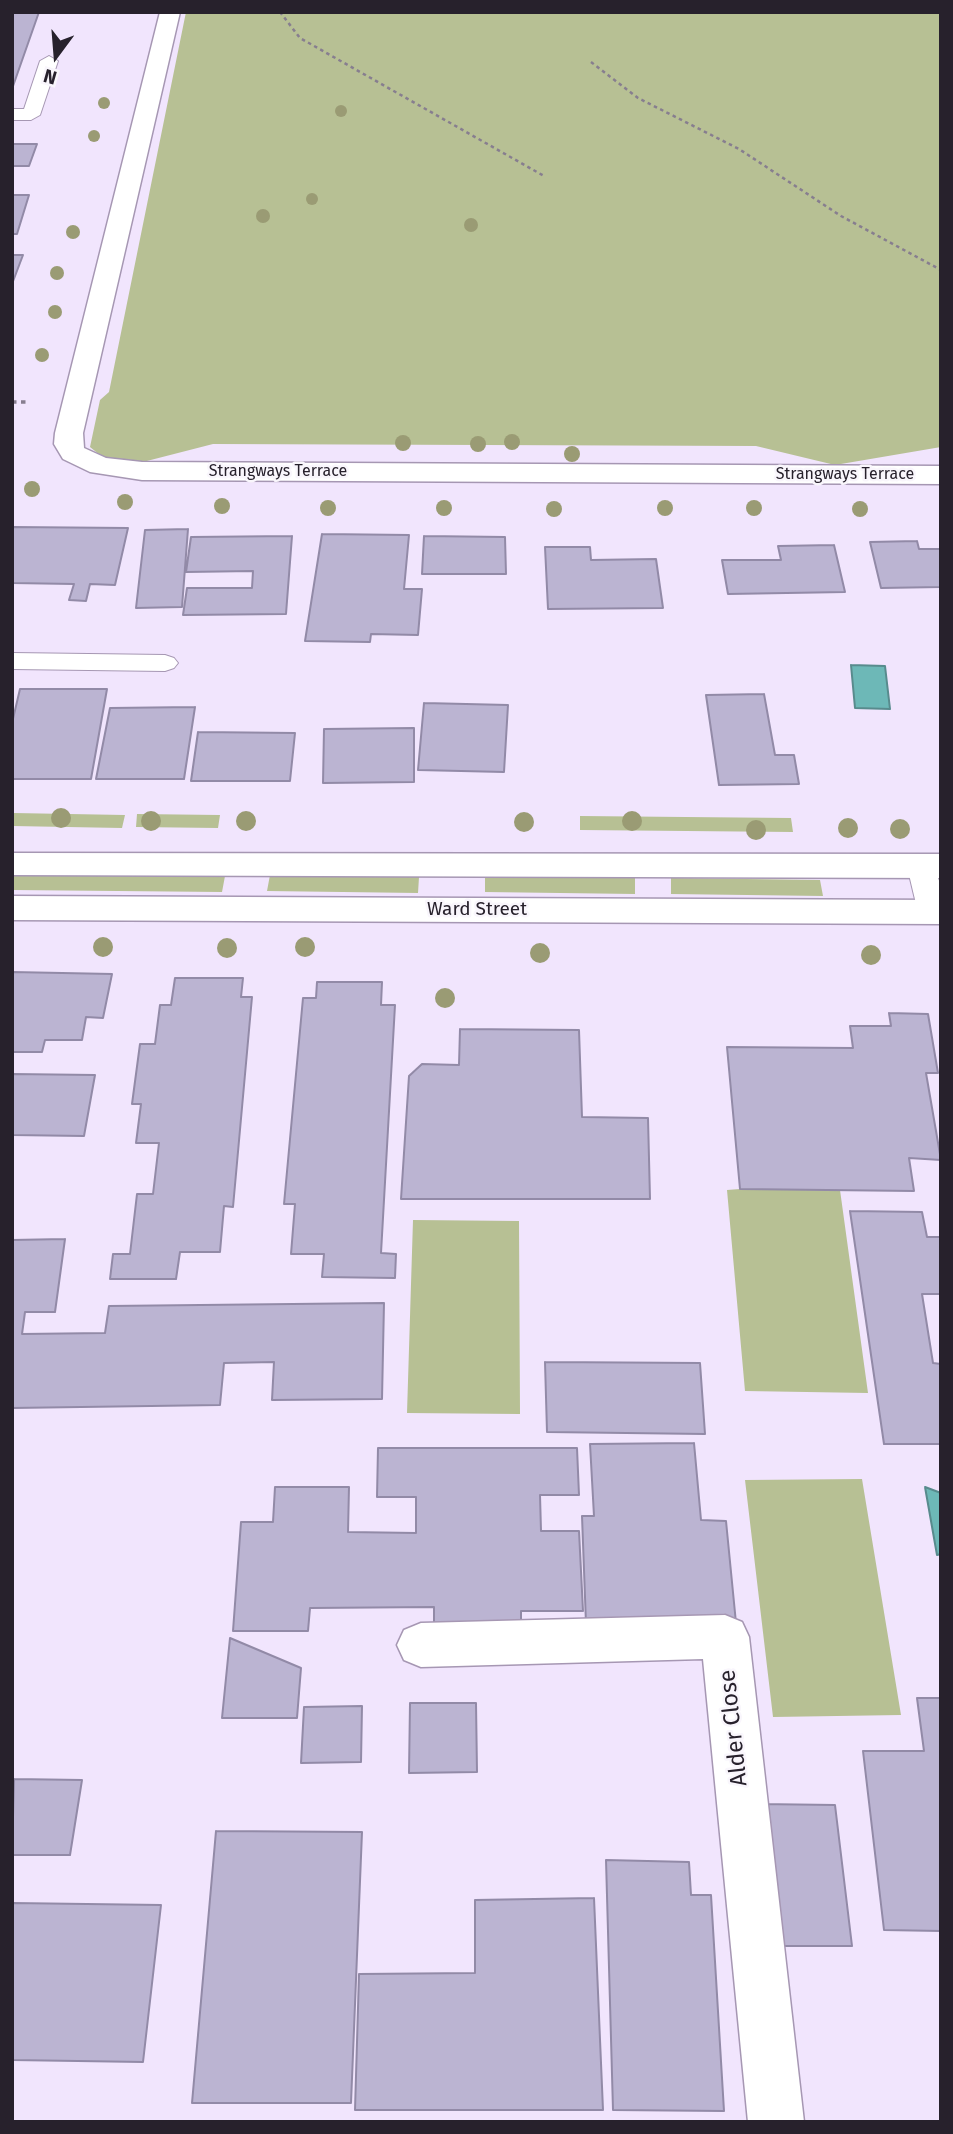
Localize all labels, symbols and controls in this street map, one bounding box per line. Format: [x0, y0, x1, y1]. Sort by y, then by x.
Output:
north arrow [21, 21, 91, 91]
text: N [41, 64, 59, 89]
street label: Strangways Terrace [209, 462, 347, 482]
street label: Strangways Terrace [776, 465, 914, 485]
street label: Ward Street [427, 899, 527, 921]
street label: Alder Close [714, 1668, 754, 1788]

